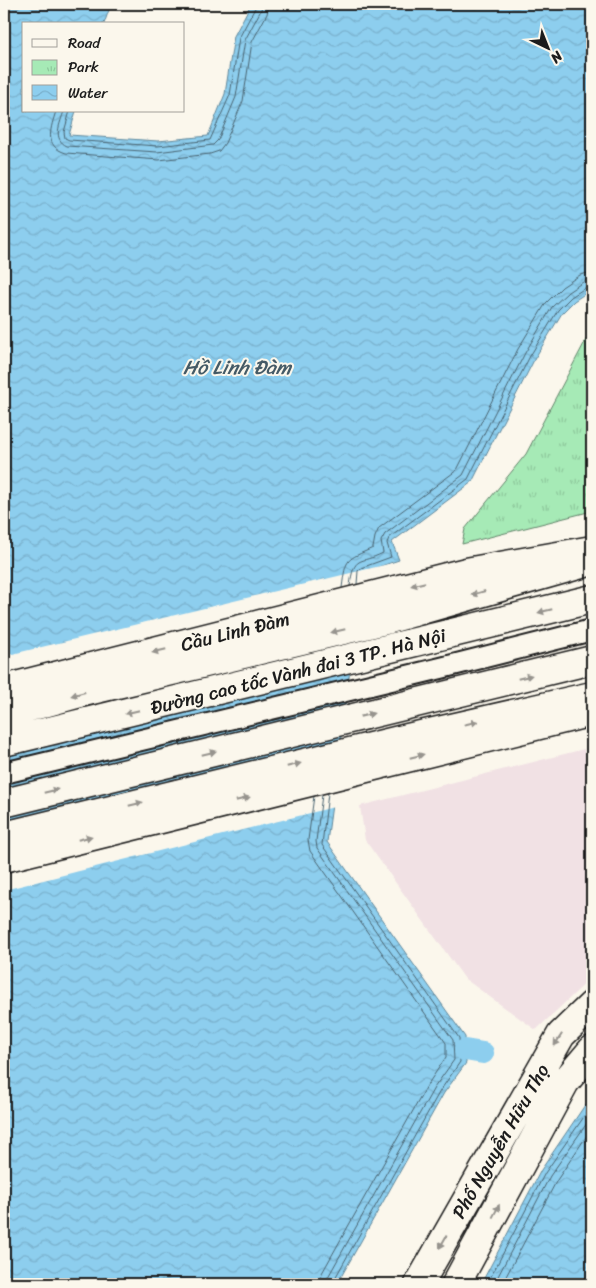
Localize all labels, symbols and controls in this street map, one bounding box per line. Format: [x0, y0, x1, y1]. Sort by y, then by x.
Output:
legend [22, 22, 185, 112]
north arrow [524, 22, 574, 72]
text: Road [68, 30, 101, 56]
text: N [544, 44, 569, 70]
text: Park [68, 54, 99, 80]
text: Water [68, 80, 108, 106]
water label: Hồ Linh Đàm [183, 350, 293, 385]
one-way arrow [411, 580, 426, 588]
one-way arrow [471, 590, 486, 598]
street label: Cầu Linh Đàm [177, 602, 293, 661]
one-way arrow [537, 607, 552, 615]
street label: Đường cao tốc Vành đai 3 TP. Hà Nội [147, 619, 450, 724]
one-way arrow [331, 627, 346, 635]
one-way arrow [152, 647, 167, 655]
one-way arrow [517, 673, 532, 681]
one-way arrow [71, 690, 86, 698]
one-way arrow [124, 708, 139, 716]
one-way arrow [360, 711, 375, 719]
one-way arrow [464, 719, 479, 727]
one-way arrow [202, 749, 217, 757]
one-way arrow [410, 752, 425, 760]
one-way arrow [286, 761, 301, 769]
one-way arrow [44, 787, 59, 795]
one-way arrow [235, 795, 250, 803]
one-way arrow [129, 800, 144, 808]
one-way arrow [78, 834, 93, 842]
one-way arrow [554, 1033, 563, 1047]
street label: Phố Nguyễn Hữu Thọ [443, 1057, 559, 1225]
one-way arrow [491, 1204, 500, 1217]
one-way arrow [439, 1234, 447, 1249]

